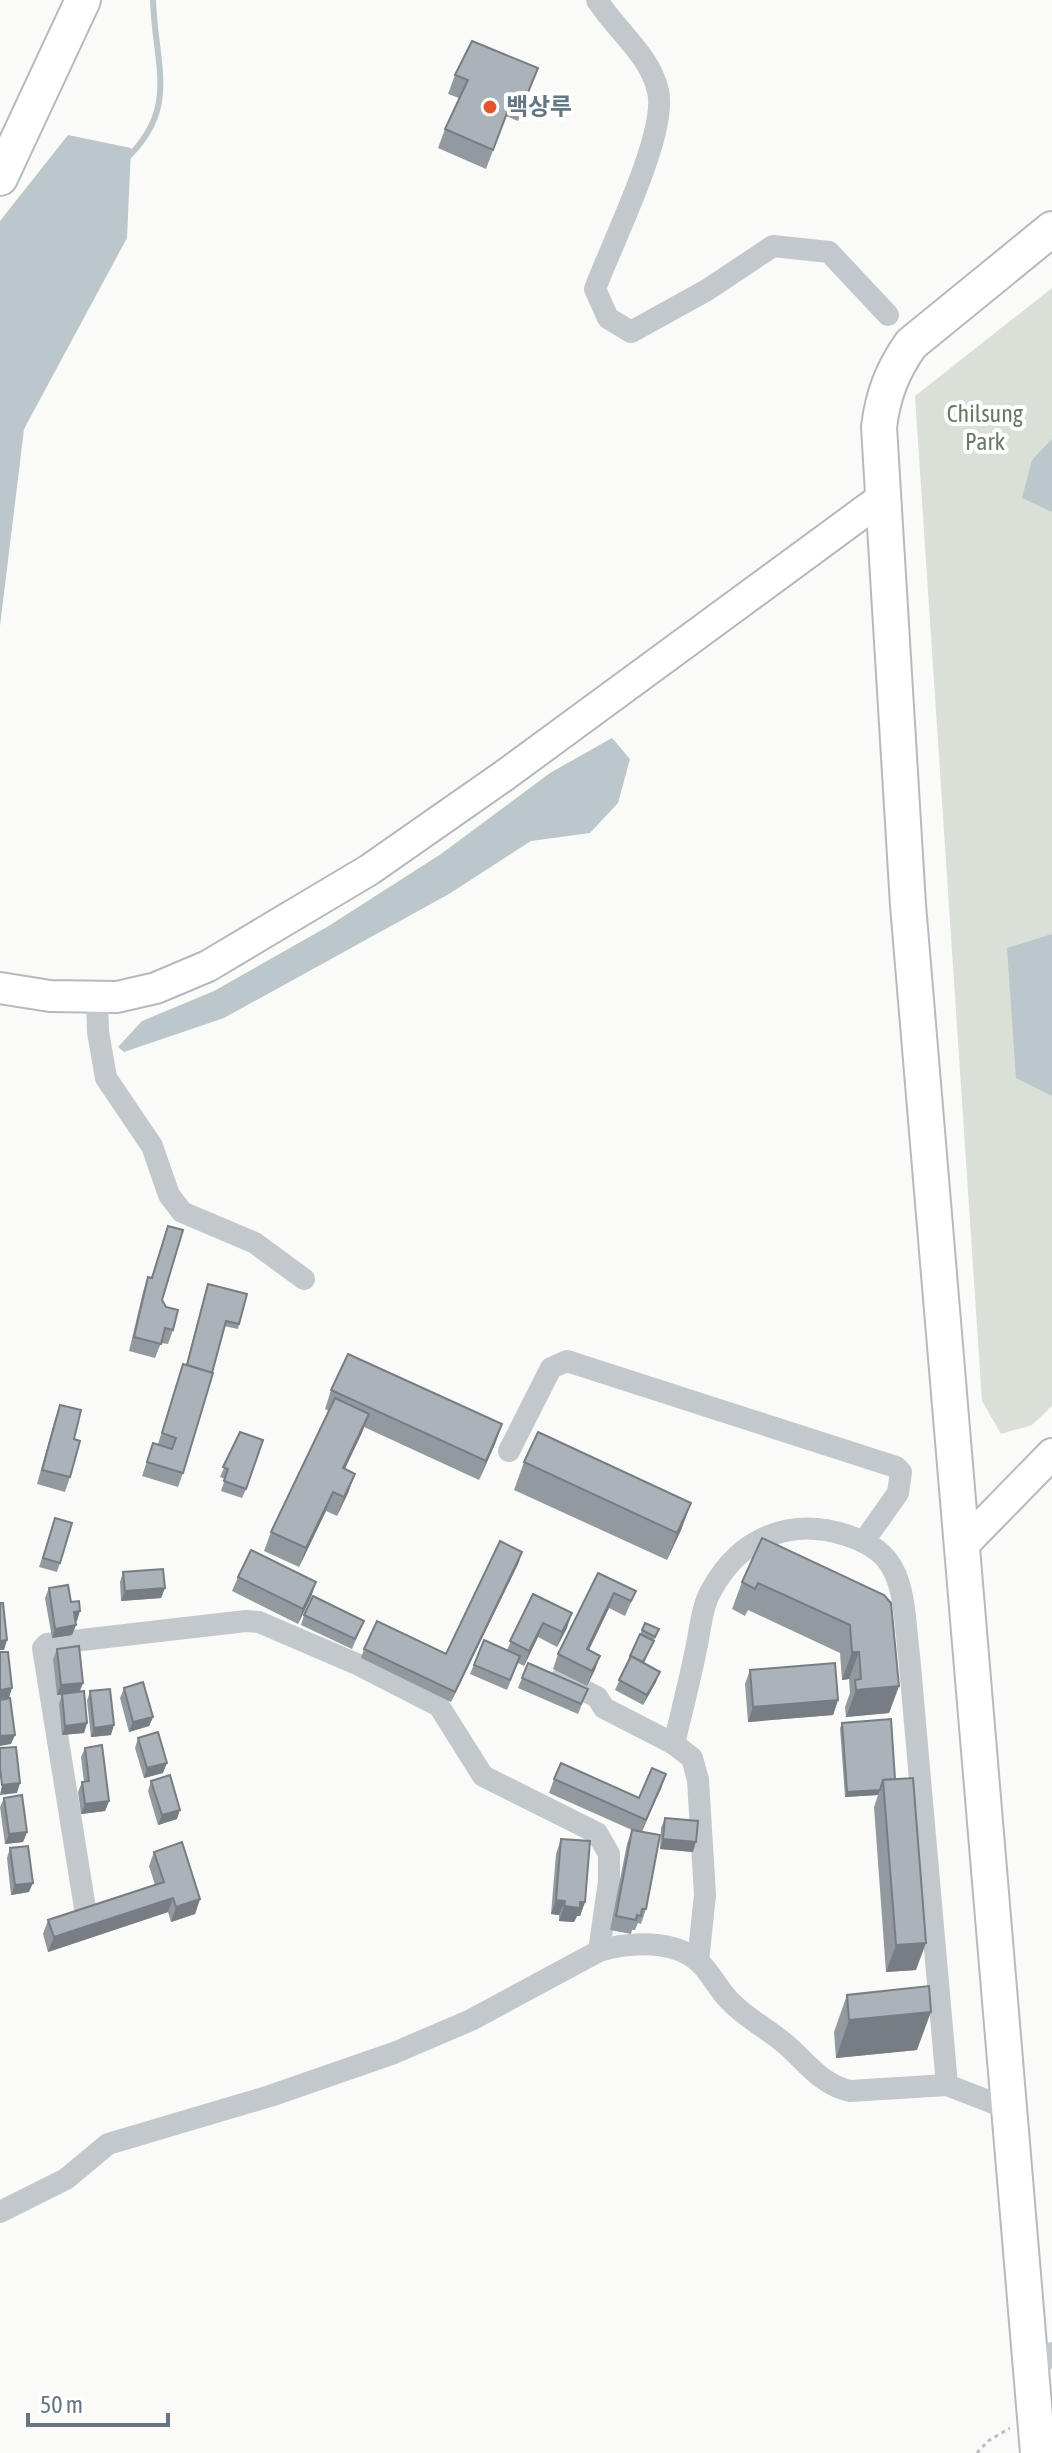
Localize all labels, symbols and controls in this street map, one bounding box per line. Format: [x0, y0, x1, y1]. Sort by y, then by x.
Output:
place label: 백상루 [506, 93, 572, 120]
marker: 백상루 [481, 98, 499, 116]
park label: Chilsung Park [947, 400, 1024, 455]
scale bar [28, 2377, 168, 2427]
text: 50 m [40, 2391, 83, 2418]

